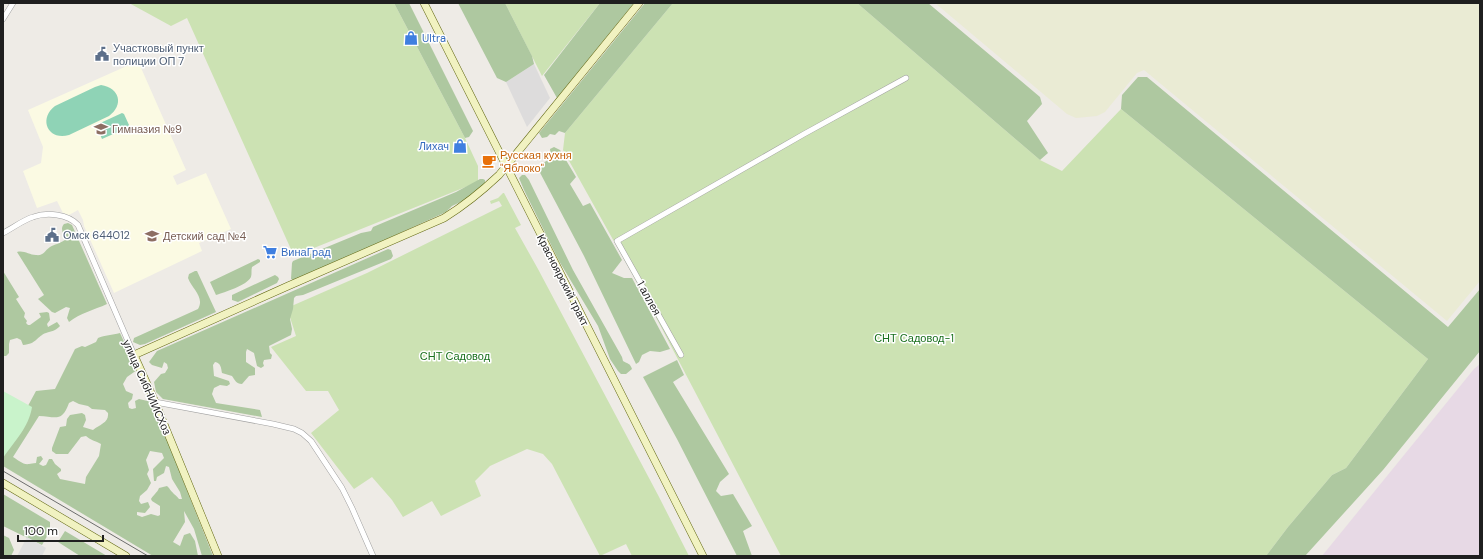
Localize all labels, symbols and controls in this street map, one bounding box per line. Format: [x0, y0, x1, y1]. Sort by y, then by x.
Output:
shop icon: Ultra [403, 30, 419, 46]
place label: Ultra [422, 31, 446, 45]
place label: Участковый пункт полиции ОП 7 [113, 41, 204, 68]
public building icon: Участковый пункт полиции ОП 7 [94, 46, 110, 62]
school or university icon: Гимназия №9 [93, 121, 109, 137]
place label: Гимназия №9 [112, 122, 182, 136]
shop icon: Лихач [452, 138, 468, 154]
place label: Лихач [419, 139, 449, 153]
place label: Русская кухня "Яблоко" [500, 148, 572, 175]
cafe icon: Русская кухня "Яблоко" [481, 153, 497, 169]
public building icon: Омск 644012 [44, 227, 60, 243]
place label: Омск 644012 [63, 228, 130, 242]
school or university icon: Детский сад №4 [144, 228, 160, 244]
place label: Детский сад №4 [163, 229, 246, 243]
street label: Красноярский тракт [534, 232, 592, 328]
supermarket icon: ВинаГрад [262, 244, 278, 260]
place label: ВинаГрад [281, 245, 331, 259]
street label: 1 аллея [634, 278, 664, 318]
park label: СНТ Садовод-1 [874, 331, 954, 345]
street label: улица СибНИИСХоз [120, 337, 174, 437]
park label: СНТ Садовод [420, 349, 491, 363]
scale bar [18, 517, 103, 543]
text: 100 m [24, 523, 58, 539]

